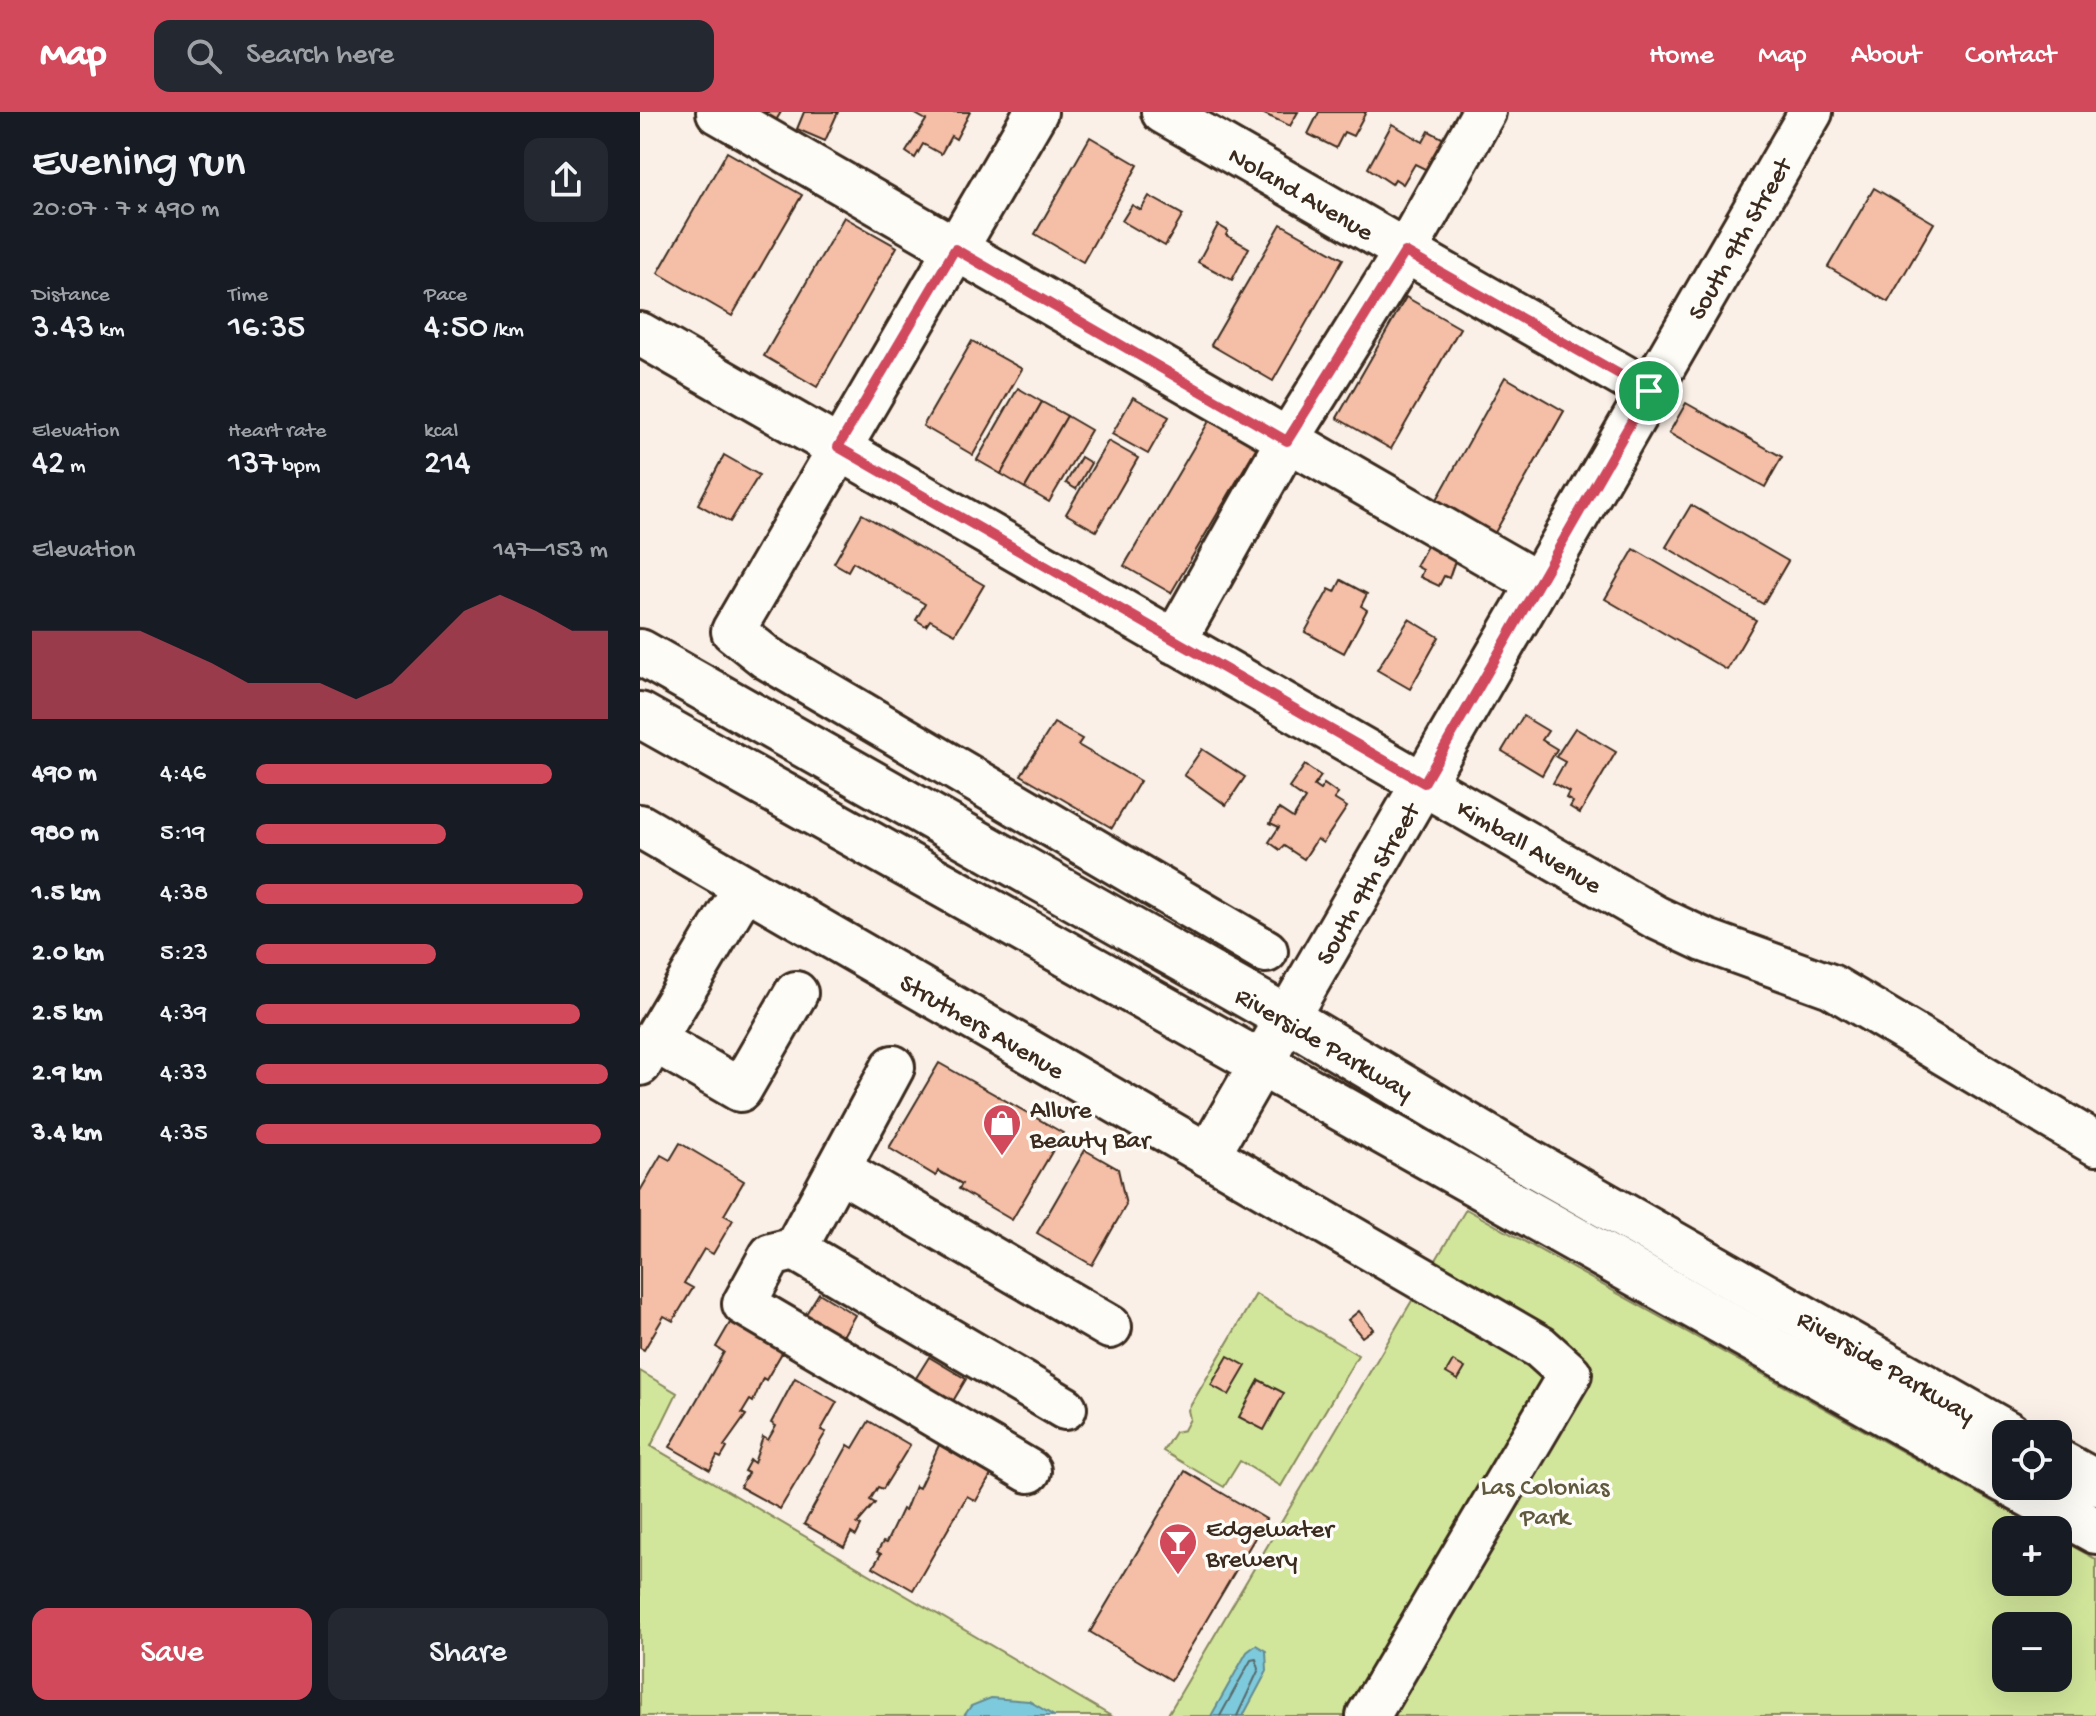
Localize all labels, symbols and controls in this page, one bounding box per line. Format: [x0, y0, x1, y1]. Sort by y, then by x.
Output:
search box [154, 20, 714, 92]
text: Map [40, 34, 106, 78]
icon: search [182, 34, 226, 78]
text: Search here [246, 39, 394, 74]
text: Home [1649, 40, 1714, 73]
text: Map [1758, 40, 1807, 73]
text: About [1851, 40, 1921, 73]
text: Contact [1965, 40, 2056, 73]
button: share [524, 138, 608, 222]
text: Evening run [32, 139, 245, 191]
street label: Noland Avenue [1222, 142, 1378, 250]
street label: South 9th Street [1683, 152, 1802, 327]
text: 20:07 · 7 × 490 m [32, 195, 220, 226]
text: Distance [32, 283, 110, 309]
text: Time [228, 283, 268, 309]
text: Pace [424, 283, 467, 309]
text: 3.43 [32, 309, 94, 349]
text: 16:35 [228, 309, 305, 349]
text: 4:50 [424, 309, 488, 349]
text: km [94, 318, 125, 344]
text: /km [488, 318, 524, 344]
pin [1615, 357, 1683, 425]
icon: arrive [1627, 369, 1671, 413]
text: Elevation [32, 419, 119, 445]
text: Heart rate [228, 419, 326, 445]
text: kcal [424, 419, 458, 445]
text: 42 [32, 445, 65, 485]
text: 137 [228, 445, 277, 485]
text: 214 [424, 445, 470, 485]
text: m [65, 454, 86, 480]
text: bpm [277, 454, 320, 480]
text: Elevation [32, 536, 135, 567]
text: 147–153 m [493, 536, 608, 567]
text: 490 m [32, 759, 97, 790]
text: 4:46 [160, 759, 206, 790]
street label: Kimball Avenue [1450, 795, 1606, 903]
street label: South 9th Street [1311, 797, 1430, 972]
text: 980 m [32, 819, 99, 850]
text: 5:19 [160, 819, 205, 850]
text: 1.5 km [32, 879, 101, 910]
text: 4:38 [160, 879, 208, 910]
text: 2.0 km [32, 939, 104, 970]
text: 5:23 [160, 939, 208, 970]
street label: Struthers Avenue [893, 969, 1069, 1089]
street label: Riverside Parkway [1228, 982, 1417, 1109]
text: 2.5 km [32, 999, 103, 1030]
text: 4:39 [160, 999, 207, 1030]
text: 2.9 km [32, 1059, 102, 1090]
text: 4:33 [160, 1059, 207, 1090]
place label: Allure Beauty Bar [1029, 1097, 1153, 1158]
shop icon: Allure Beauty Bar [981, 1102, 1023, 1157]
text: 3.4 km [32, 1119, 102, 1150]
text: 4:35 [160, 1119, 208, 1150]
street label: Riverside Parkway [1790, 1305, 1979, 1432]
map controls [1992, 1420, 2072, 1692]
button: locate [1992, 1420, 2072, 1500]
park label: Las Colonias Park [1481, 1474, 1611, 1535]
place label: Edgewater Brewery [1205, 1516, 1336, 1577]
button: + [1992, 1516, 2072, 1596]
bar icon: Edgewater Brewery [1157, 1521, 1199, 1576]
button: Save [32, 1608, 312, 1700]
button: Share [328, 1608, 608, 1700]
button: − [1992, 1612, 2072, 1692]

